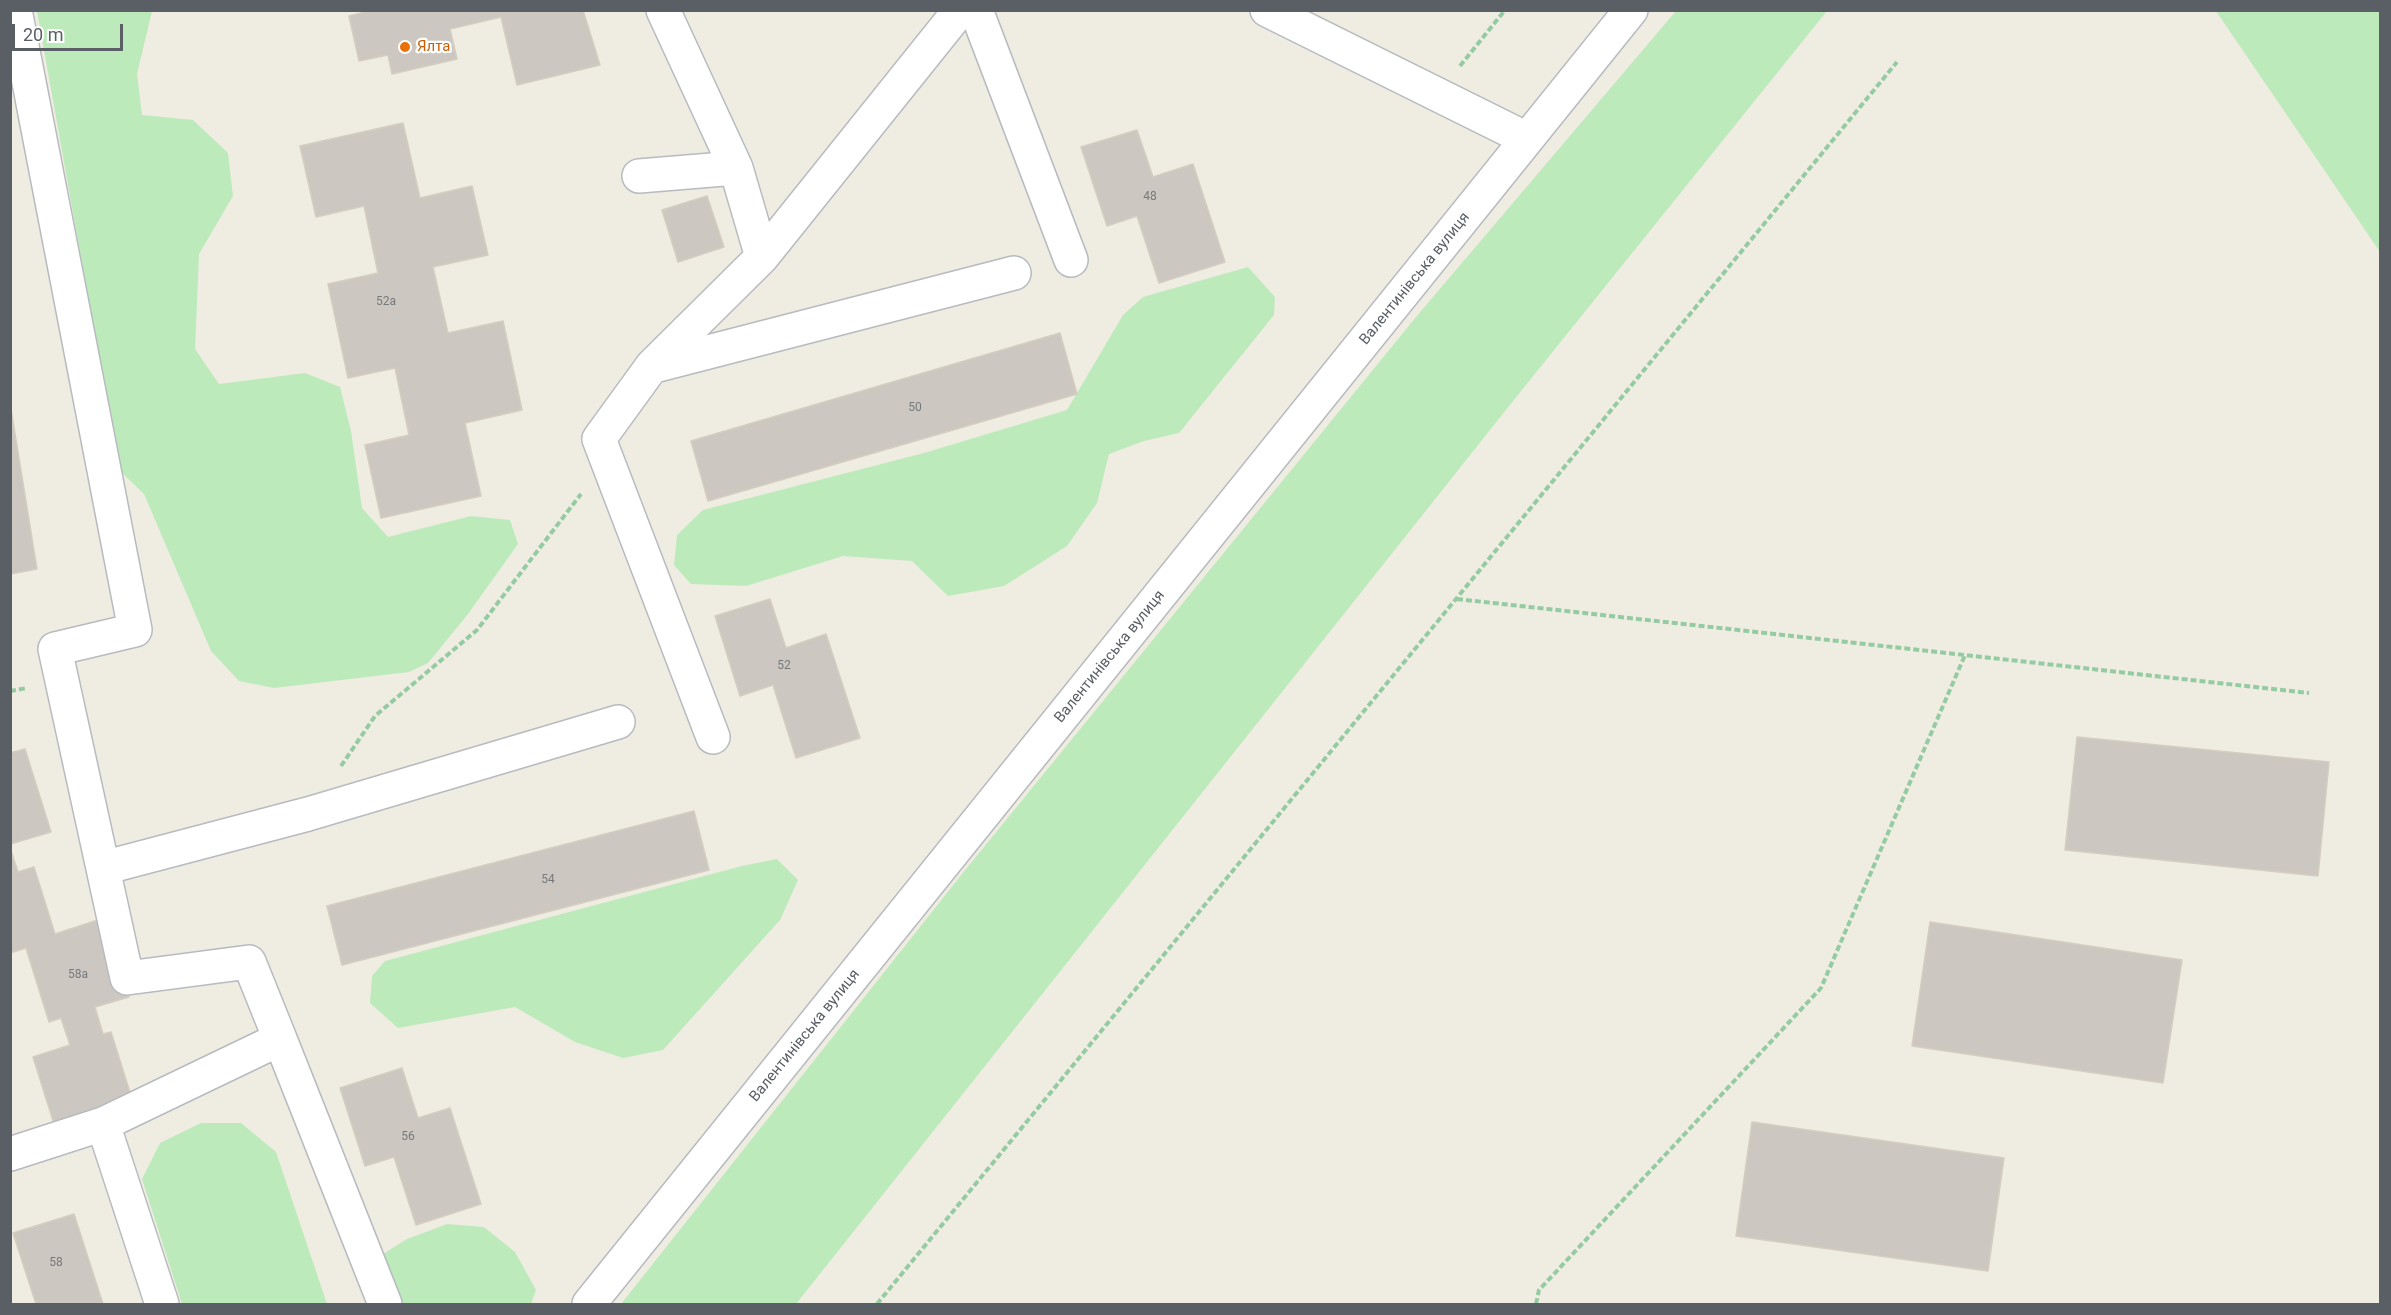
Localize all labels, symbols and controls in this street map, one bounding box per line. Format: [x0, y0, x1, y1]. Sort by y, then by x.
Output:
scale bar [15, 12, 126, 50]
text: 20 m [23, 24, 63, 45]
place label: Ялта [417, 38, 450, 56]
marker: Ялта [398, 40, 412, 54]
house number: 48 [1143, 190, 1157, 204]
street label: Валентинівська вулиця [1356, 209, 1474, 349]
house number: 52а [376, 295, 396, 309]
house number: 50 [908, 401, 922, 415]
street label: Валентинівська вулиця [1051, 587, 1169, 727]
house number: 52 [777, 659, 791, 673]
house number: 54 [541, 873, 555, 887]
street label: Валентинівська вулиця [746, 966, 864, 1106]
house number: 58а [68, 968, 88, 982]
house number: 56 [401, 1130, 415, 1144]
house number: 58 [49, 1256, 63, 1270]

